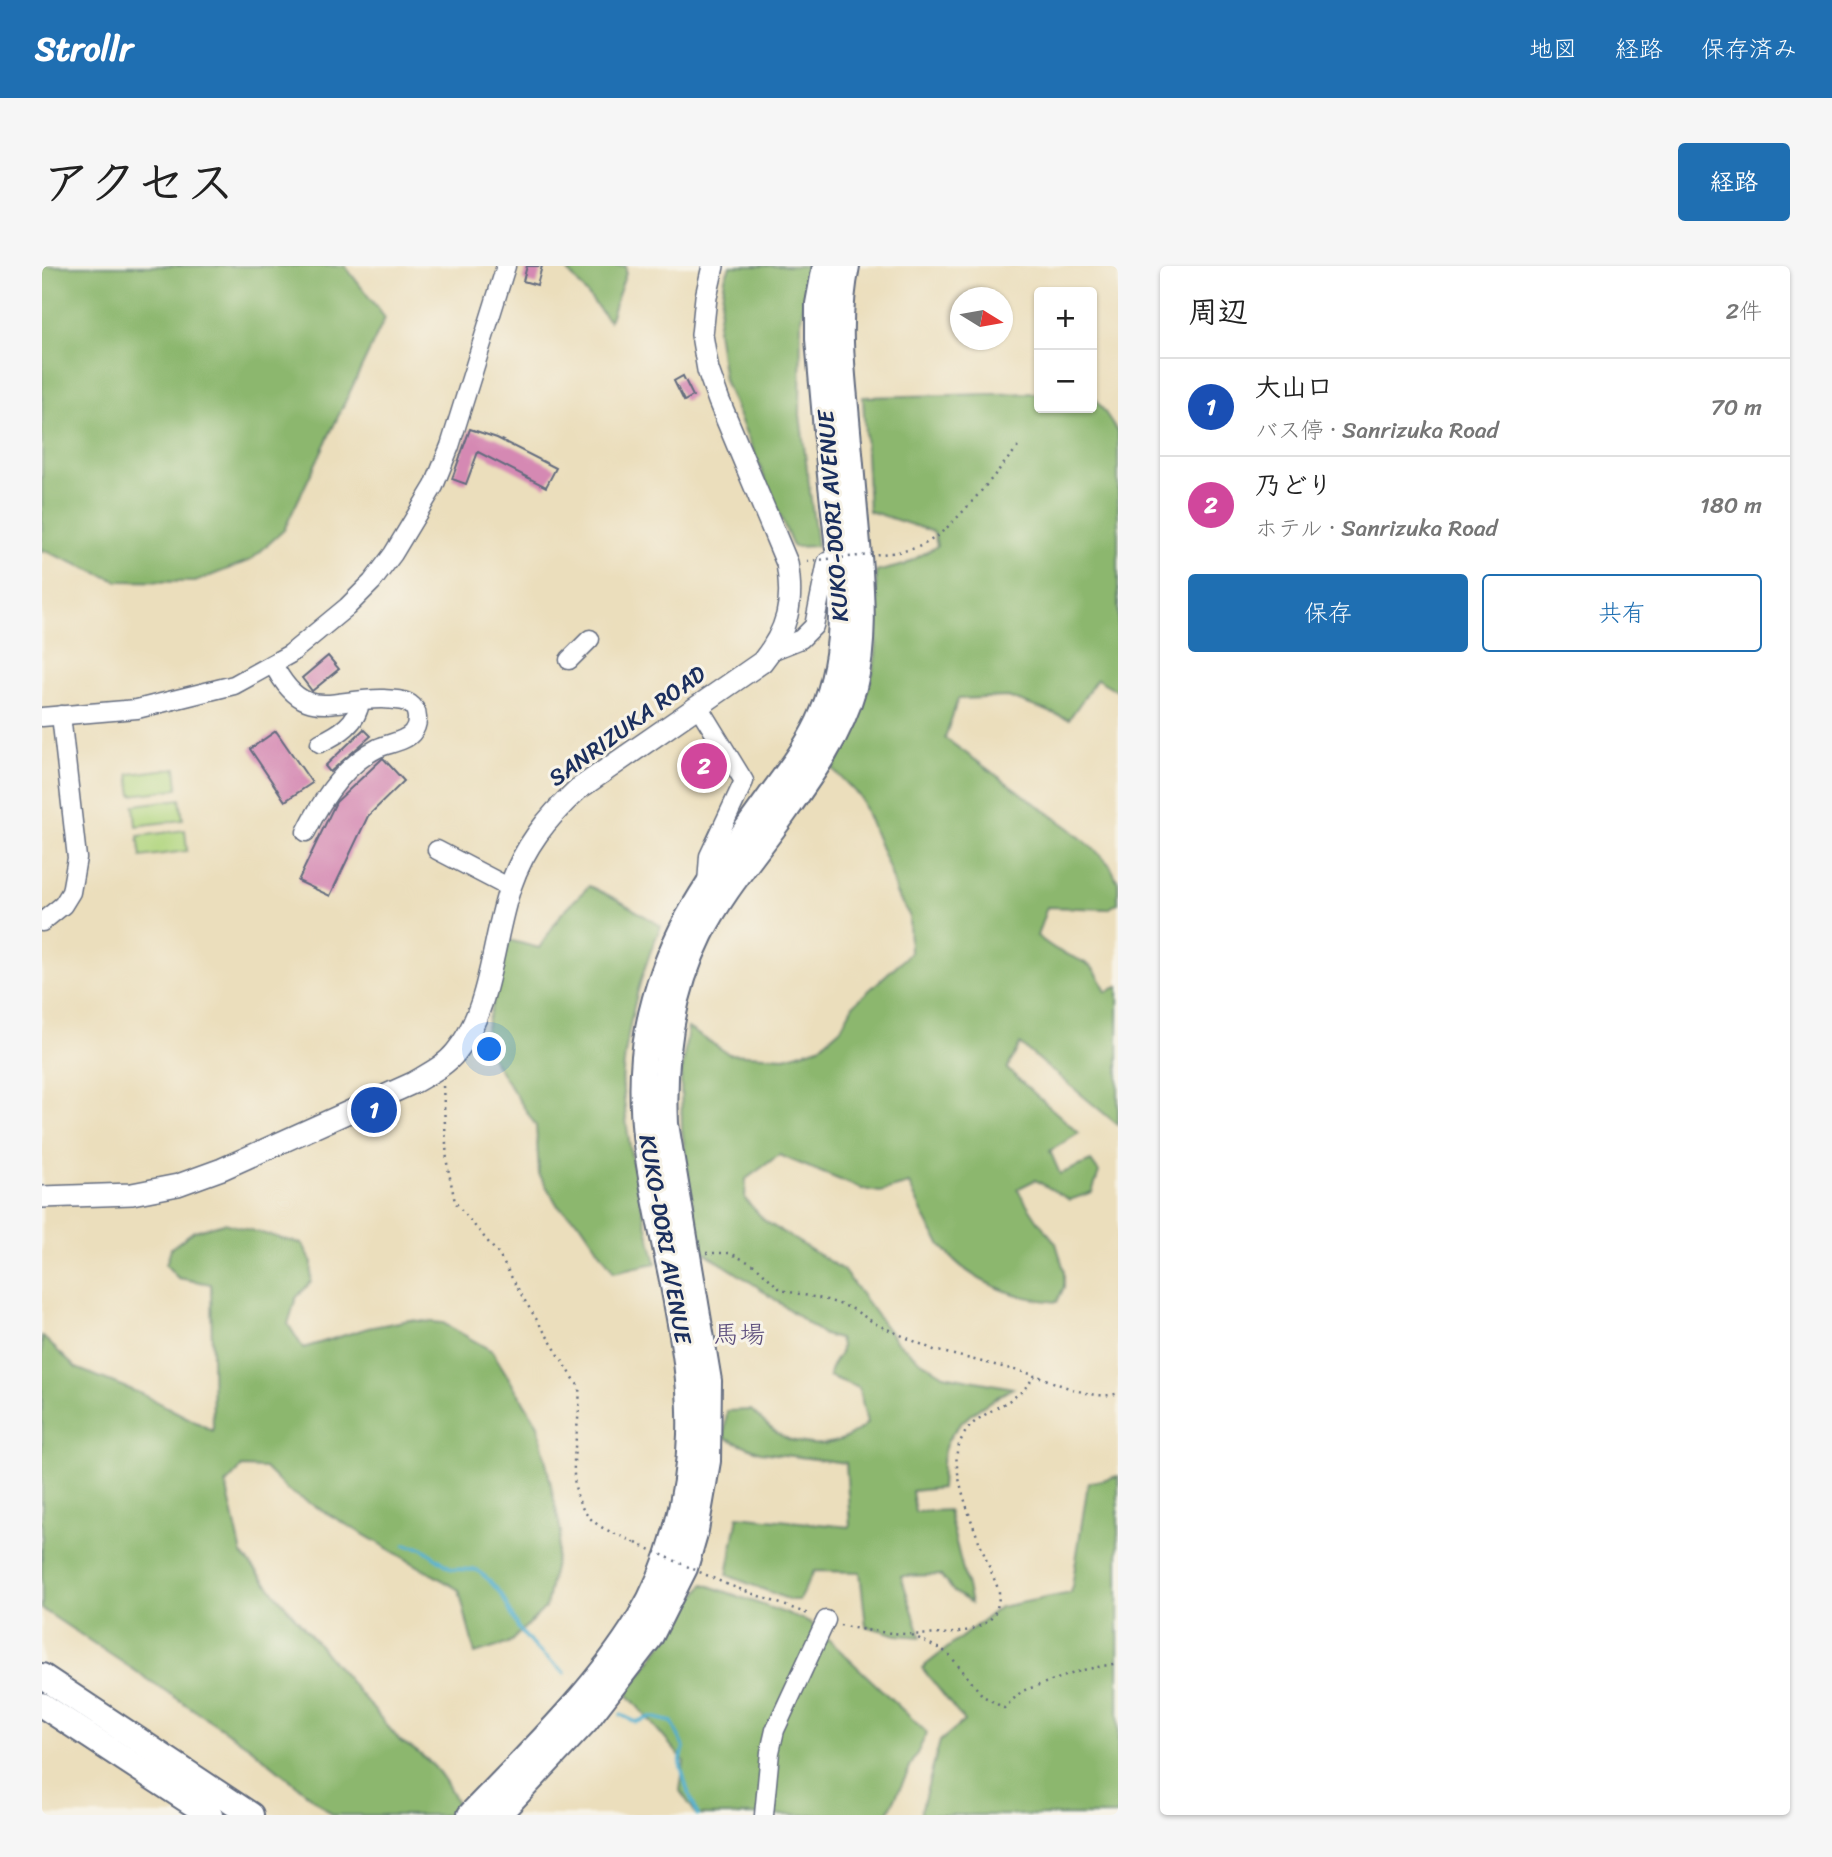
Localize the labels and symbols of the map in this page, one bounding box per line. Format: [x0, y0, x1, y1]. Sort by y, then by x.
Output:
north arrow [950, 287, 1013, 350]
street label: KUKO-DORI AVENUE [805, 408, 861, 623]
street label: SANRIZUKA ROAD [539, 654, 715, 798]
pin: 2 [681, 740, 727, 792]
your location [472, 1032, 506, 1066]
pin: 1 [351, 1084, 397, 1136]
street label: KUKO-DORI AVENUE [626, 1131, 704, 1348]
district label: 馬場 [713, 1311, 765, 1357]

